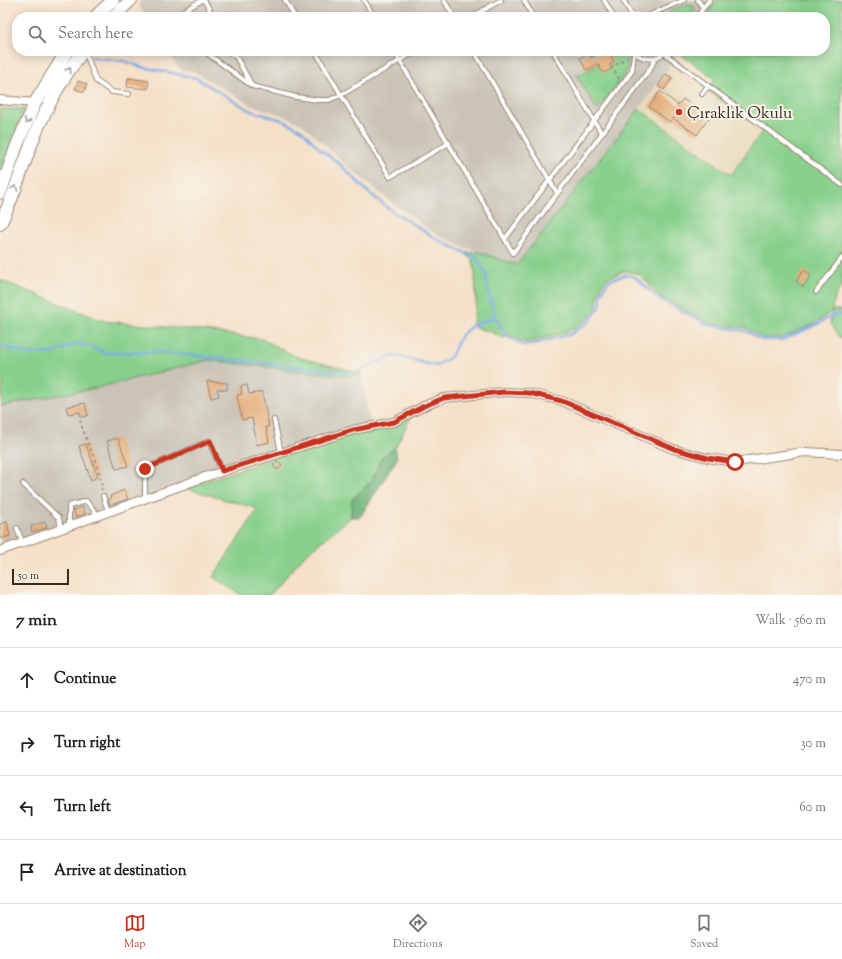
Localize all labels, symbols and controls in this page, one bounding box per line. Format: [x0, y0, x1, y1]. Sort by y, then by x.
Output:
search box [12, 12, 830, 56]
icon: search [26, 23, 48, 45]
text: Search here [58, 24, 133, 45]
one-way arrow [65, 68, 72, 75]
place label: Çıraklık Okulu [687, 103, 792, 126]
marker: Çıraklık Okulu [674, 107, 684, 117]
one-way arrow [24, 117, 32, 125]
one-way arrow [11, 184, 19, 191]
route start [726, 453, 744, 471]
route end [136, 460, 154, 478]
scale bar [12, 567, 69, 586]
text: 50 m [18, 568, 39, 584]
text: 7 min [16, 609, 57, 633]
text: Walk · 560 m [755, 612, 826, 630]
icon: ahead [16, 669, 38, 691]
text: Continue [54, 669, 116, 690]
text: 470 m [793, 671, 826, 689]
icon: right [16, 733, 38, 755]
text: Turn right [54, 733, 120, 754]
text: 30 m [800, 735, 826, 753]
icon: left [16, 797, 38, 819]
text: Turn left [54, 797, 111, 818]
text: 60 m [799, 799, 826, 817]
icon: arrive [16, 861, 38, 883]
text: Arrive at destination [54, 861, 187, 882]
tab: Map [124, 912, 146, 952]
tab: Directions [393, 912, 443, 952]
tab: Saved [690, 912, 718, 952]

